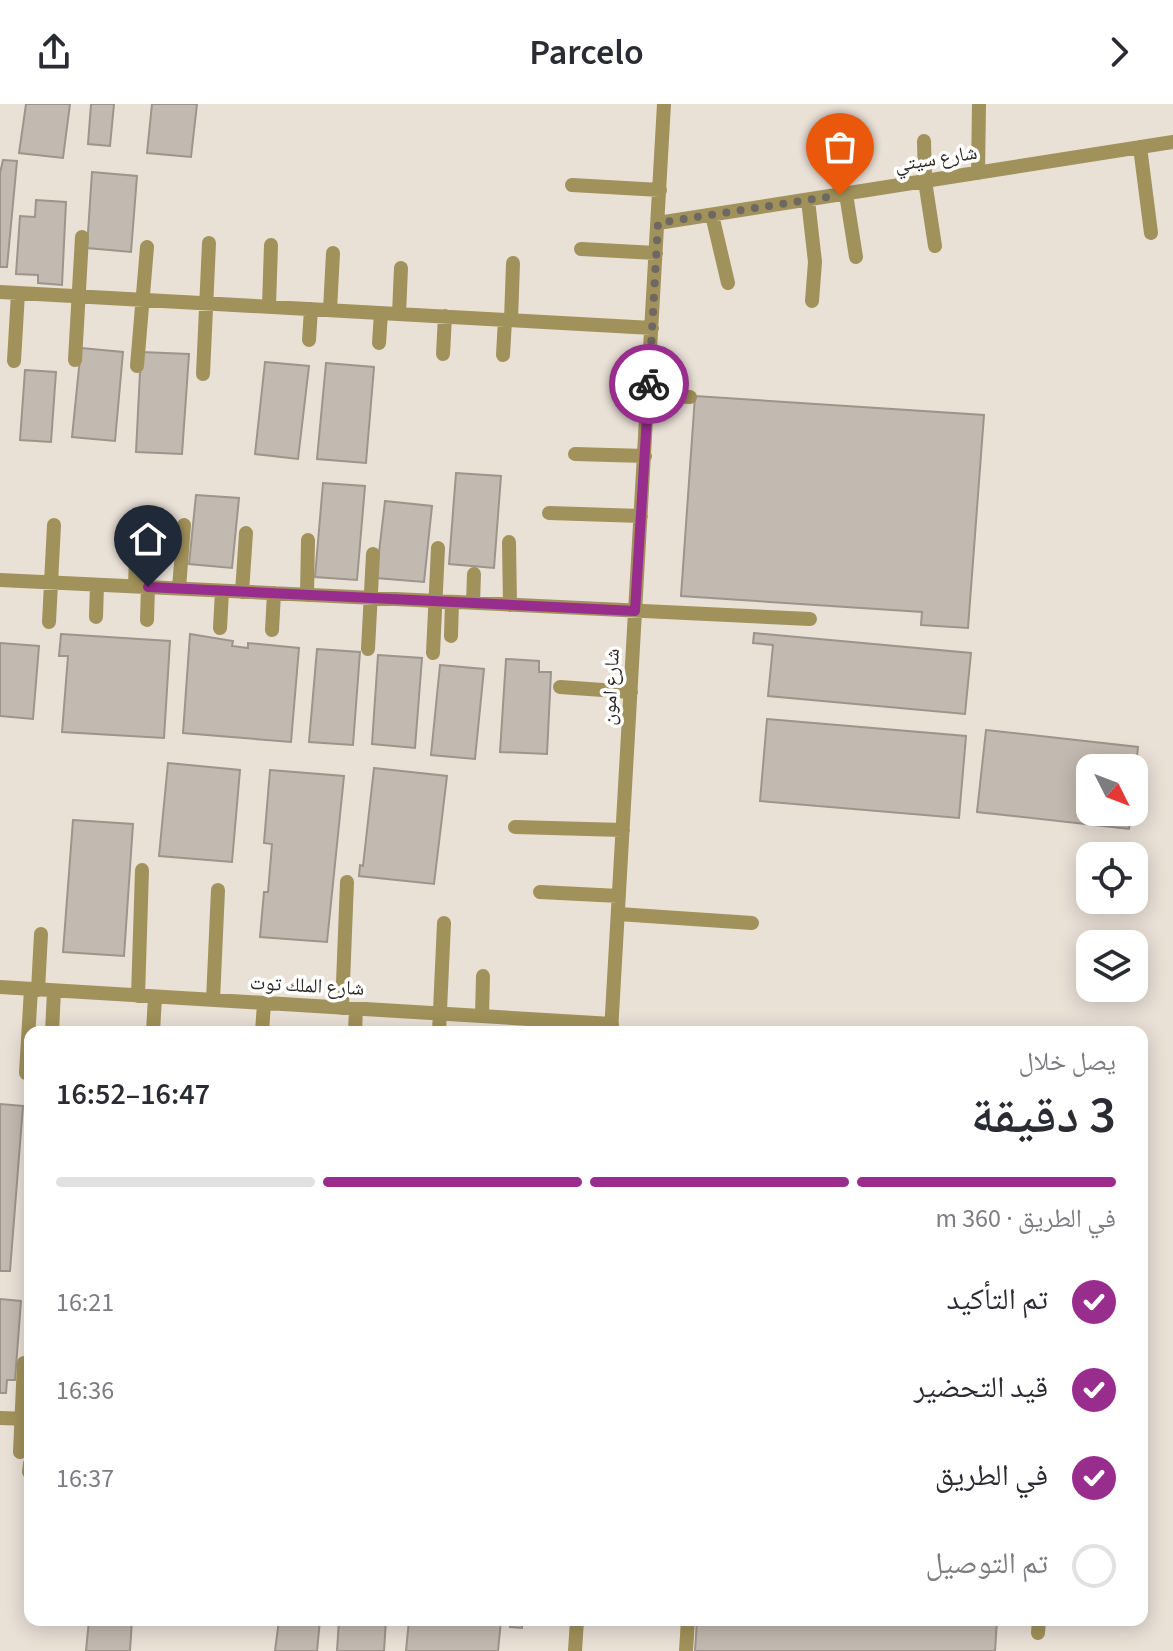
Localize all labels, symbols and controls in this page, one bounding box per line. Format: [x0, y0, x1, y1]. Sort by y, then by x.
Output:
text: Parcelo [529, 27, 644, 78]
icon: share [32, 30, 76, 74]
icon: forward [1097, 30, 1141, 74]
pin [806, 113, 874, 195]
icon: bag [818, 125, 862, 169]
street label: شارع سيتي [893, 139, 980, 180]
courier [609, 344, 689, 424]
icon: bike [627, 362, 671, 406]
pin [114, 505, 182, 587]
icon: home [126, 517, 170, 561]
street label: شارع امون [595, 648, 627, 726]
north arrow [1076, 754, 1148, 826]
map controls [1076, 754, 1148, 1002]
button: locate [1076, 842, 1148, 914]
button: layers [1076, 930, 1148, 1002]
street label: شارع الملك توت [249, 969, 365, 1003]
text: يصل خلال [1018, 1043, 1116, 1080]
text: 16:47–16:52 [56, 1073, 210, 1116]
text: 3 دقيقة [971, 1079, 1116, 1153]
text: في الطريق · 360 m [935, 1200, 1116, 1237]
text: تم التأكيد [947, 1278, 1048, 1321]
icon: check [1072, 1280, 1116, 1324]
text: 16:21 [56, 1284, 114, 1321]
text: قيد التحضير [914, 1366, 1048, 1409]
icon: check [1072, 1368, 1116, 1412]
text: 16:36 [56, 1372, 114, 1409]
text: في الطريق [935, 1454, 1048, 1497]
icon: check [1072, 1456, 1116, 1500]
text: 16:37 [56, 1460, 114, 1497]
text: تم التوصيل [925, 1542, 1048, 1585]

